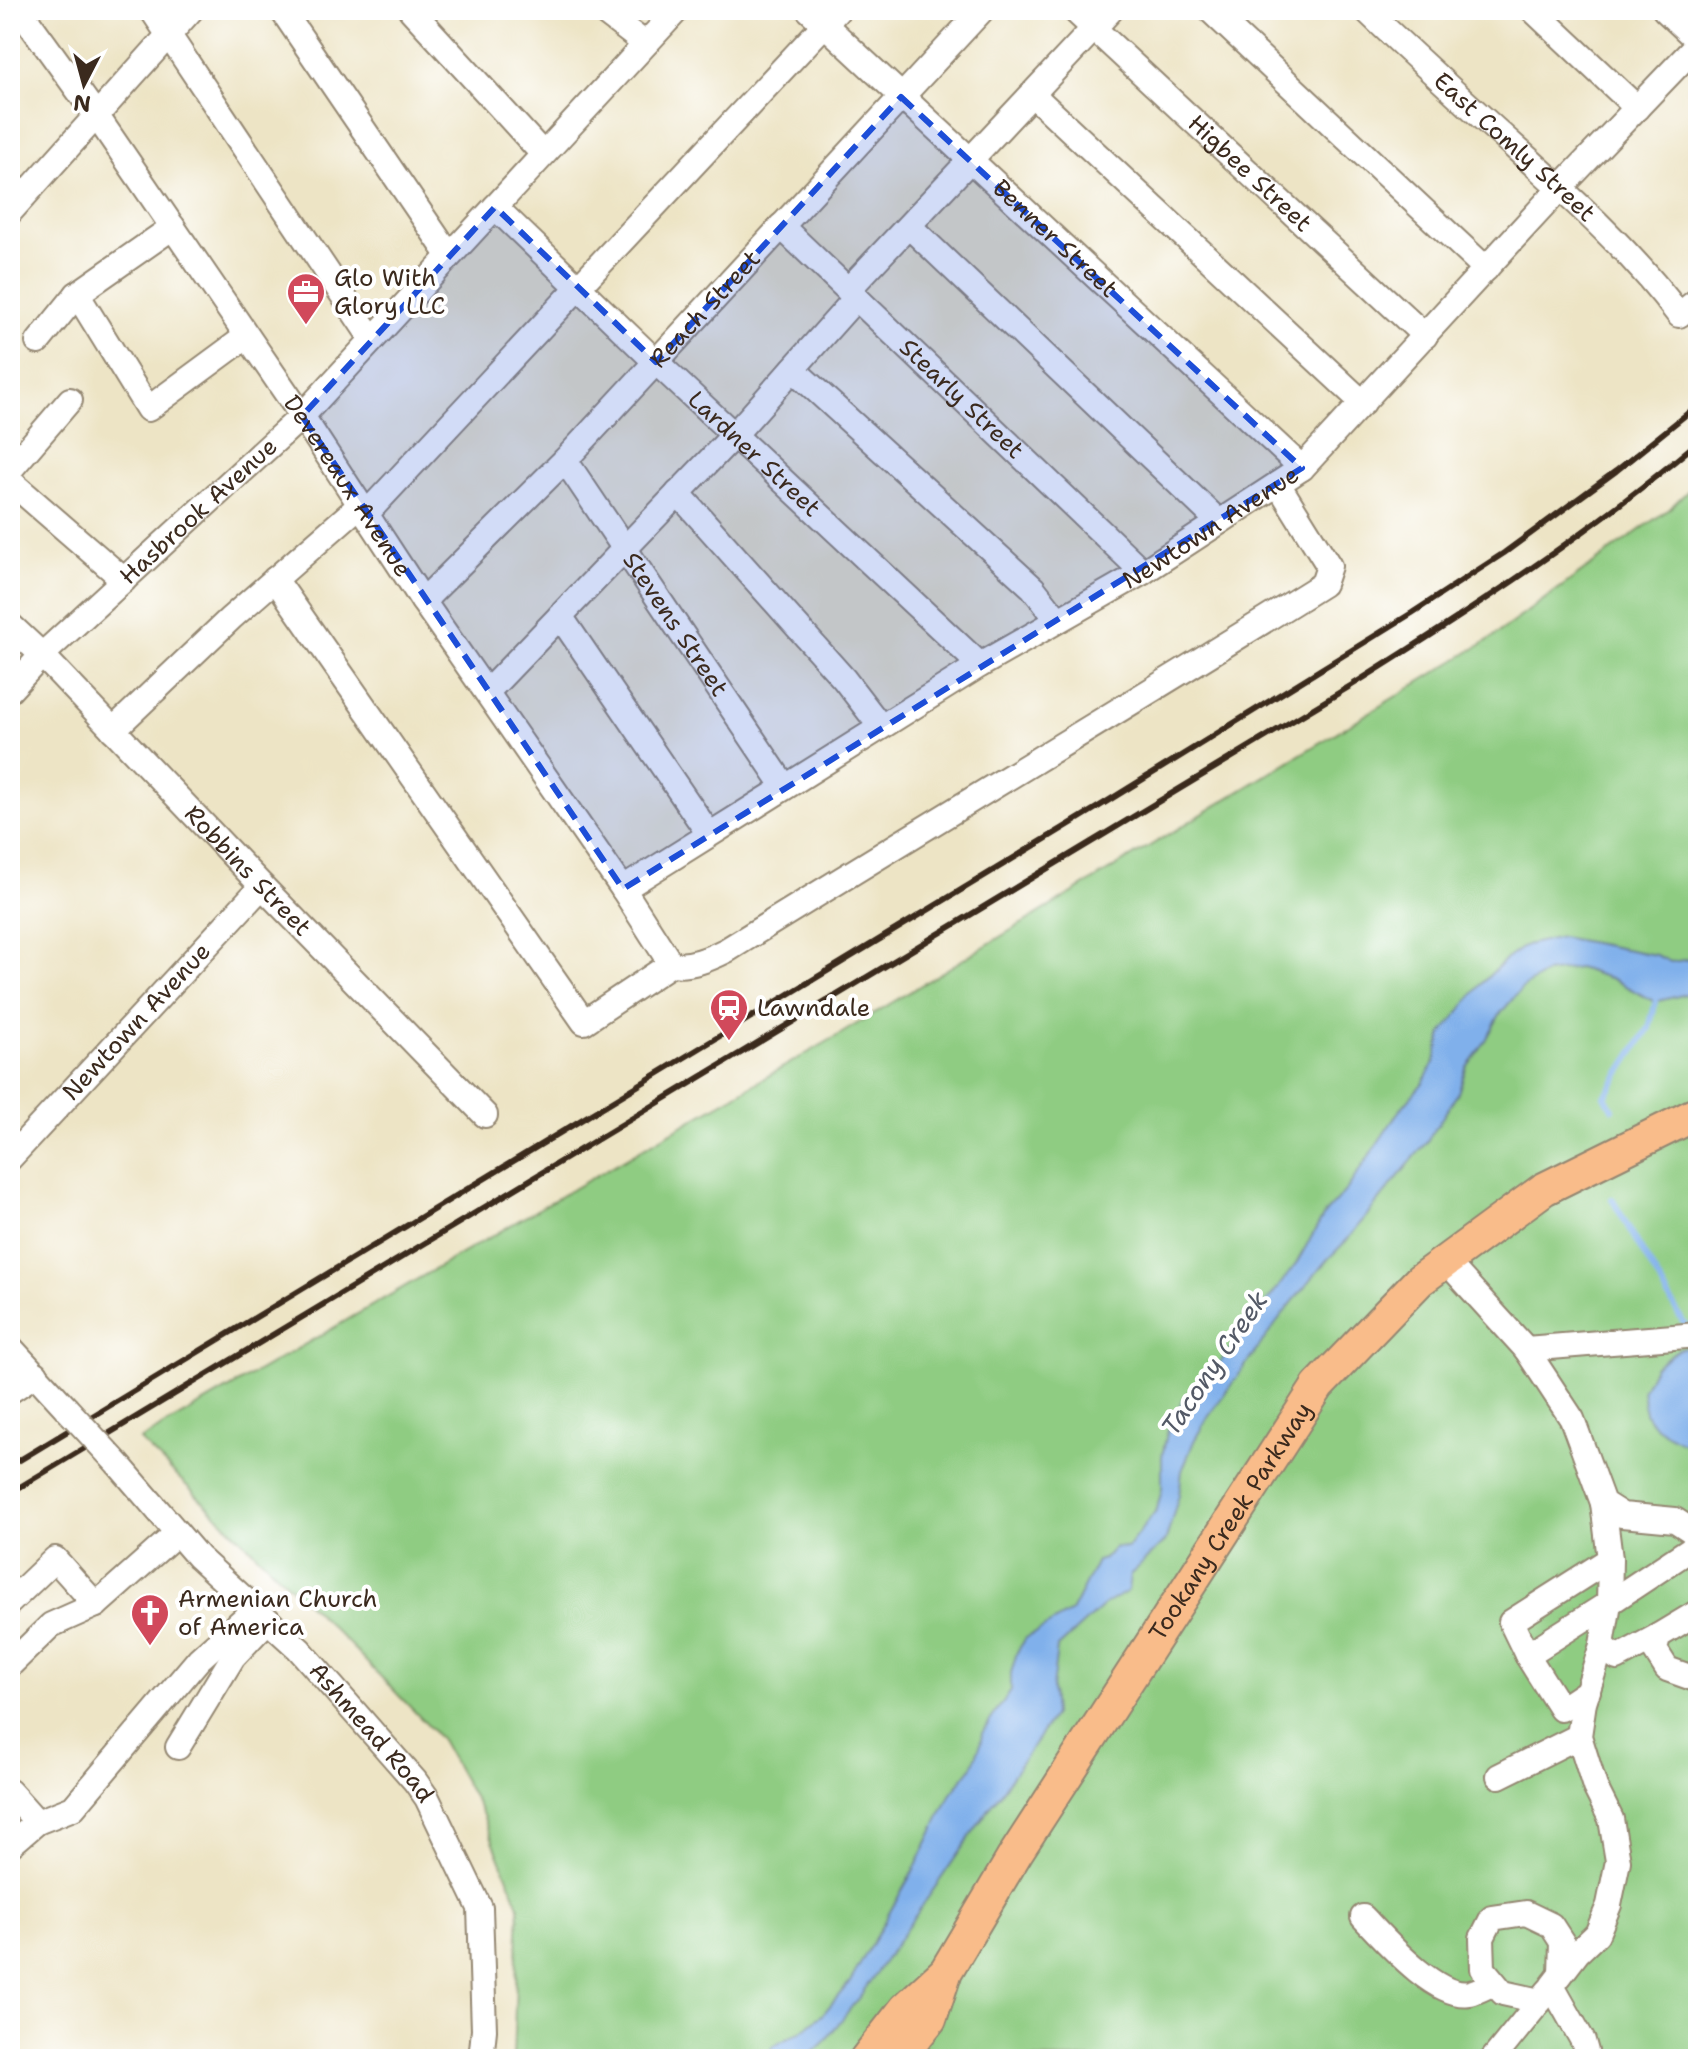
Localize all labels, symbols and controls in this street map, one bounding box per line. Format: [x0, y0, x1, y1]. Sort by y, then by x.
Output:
north arrow [44, 44, 124, 124]
street label: East Comly Street [1427, 65, 1602, 229]
text: N [72, 88, 92, 119]
street label: Higbee Street [1181, 108, 1319, 239]
street label: Benner Street [986, 173, 1125, 305]
street label: Reach Street [642, 243, 768, 375]
place label: Glo With Glory LLC [334, 262, 445, 322]
office icon: Glo With Glory LLC [285, 271, 327, 326]
street label: Stearly Street [892, 332, 1031, 466]
street label: Lardner Street [681, 384, 828, 524]
street label: Devereaux Avenue [276, 389, 419, 583]
street label: Hasbrook Avenue [113, 431, 284, 592]
street label: Newtown Avenue [1117, 458, 1305, 596]
street label: Stevens Street [616, 546, 735, 703]
street label: Robbins Street [177, 798, 318, 943]
street label: Newtown Avenue [55, 936, 218, 1107]
station icon: Lawndale [708, 987, 750, 1042]
place label: Lawndale [757, 992, 870, 1024]
water label: Tacony Creek [1153, 1284, 1275, 1442]
street label: Tookany Creek Parkway [1142, 1396, 1319, 1647]
place label: Armenian Church of America [178, 1583, 378, 1643]
church icon: Armenian Church of America [129, 1592, 171, 1647]
street label: Ashmead Road [302, 1656, 441, 1809]

